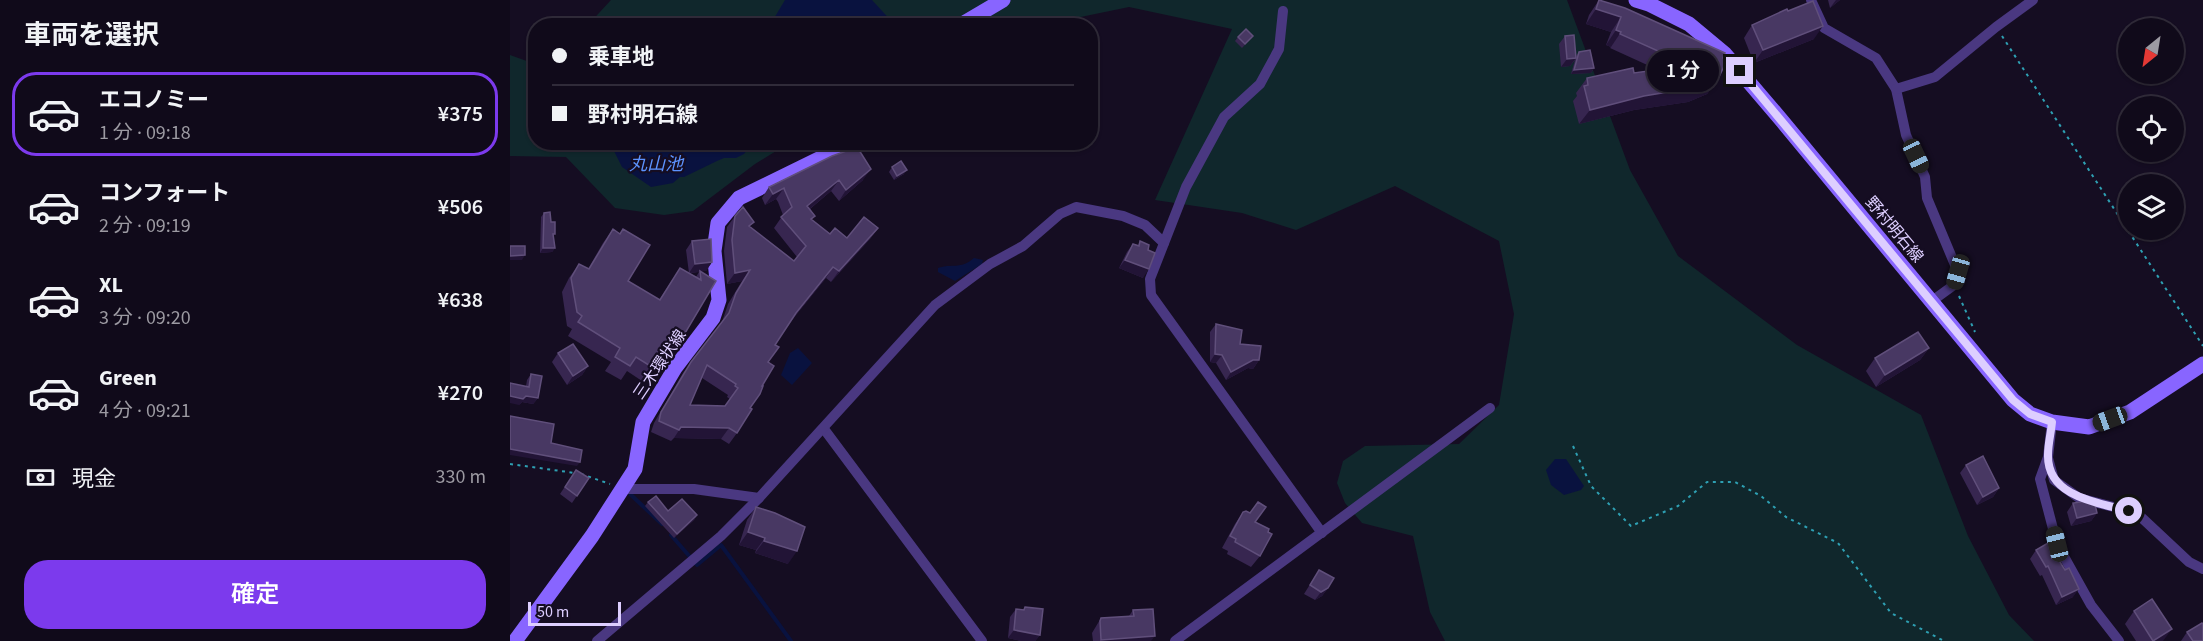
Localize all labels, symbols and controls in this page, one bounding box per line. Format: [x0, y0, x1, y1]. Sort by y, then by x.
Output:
text: 車両を選択 [24, 16, 159, 55]
north arrow [2118, 18, 2184, 84]
map controls [2118, 18, 2184, 240]
text: 乗車地 [588, 41, 654, 73]
callout: 1 分 [1647, 50, 1719, 92]
text: 1 分 [1666, 57, 1700, 85]
route end [1726, 57, 1753, 84]
text: エコノミー [99, 84, 209, 116]
icon: car [27, 87, 81, 141]
button: locate [2118, 96, 2184, 162]
text: ¥375 [438, 98, 483, 130]
text: 野村明石線 [588, 99, 698, 131]
text: 1 分 · 09:18 [99, 119, 191, 147]
car [1900, 136, 1932, 176]
water label: 丸山池 [629, 152, 685, 177]
button: layers [2118, 174, 2184, 240]
text: コンフォート [99, 177, 230, 209]
icon: car [27, 180, 81, 234]
text: ¥506 [438, 191, 483, 223]
street label: 野村明石線 [1860, 192, 1928, 267]
text: 2 分 · 09:19 [99, 212, 191, 240]
car [1944, 252, 1972, 292]
text: XL [99, 269, 123, 301]
icon: car [27, 273, 81, 327]
text: ¥638 [438, 284, 483, 316]
text: 3 分 · 09:20 [99, 304, 191, 332]
street label: 三木環状線 [628, 325, 691, 404]
text: Green [99, 362, 157, 394]
icon: car [27, 366, 81, 420]
text: ¥270 [438, 377, 483, 409]
text: 4 分 · 09:21 [99, 397, 191, 425]
car [2090, 404, 2130, 434]
icon: cash [24, 461, 57, 494]
text: 現金 [72, 463, 116, 495]
text: 330 m [436, 463, 486, 491]
route start [2115, 497, 2142, 524]
car [2044, 524, 2070, 564]
button: 確定 [24, 560, 486, 629]
scale bar [528, 599, 621, 626]
text: 50 m [537, 601, 569, 623]

